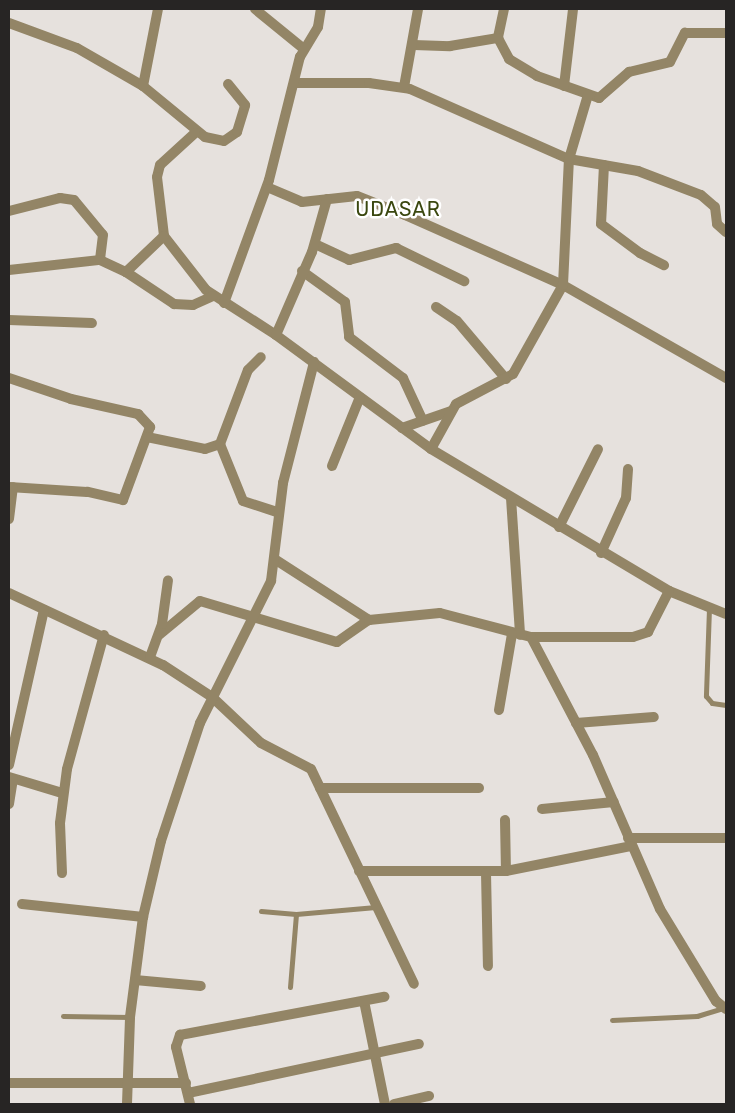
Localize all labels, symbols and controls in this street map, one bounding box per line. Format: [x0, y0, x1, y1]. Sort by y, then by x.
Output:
district label: UDASAR [355, 197, 441, 221]

